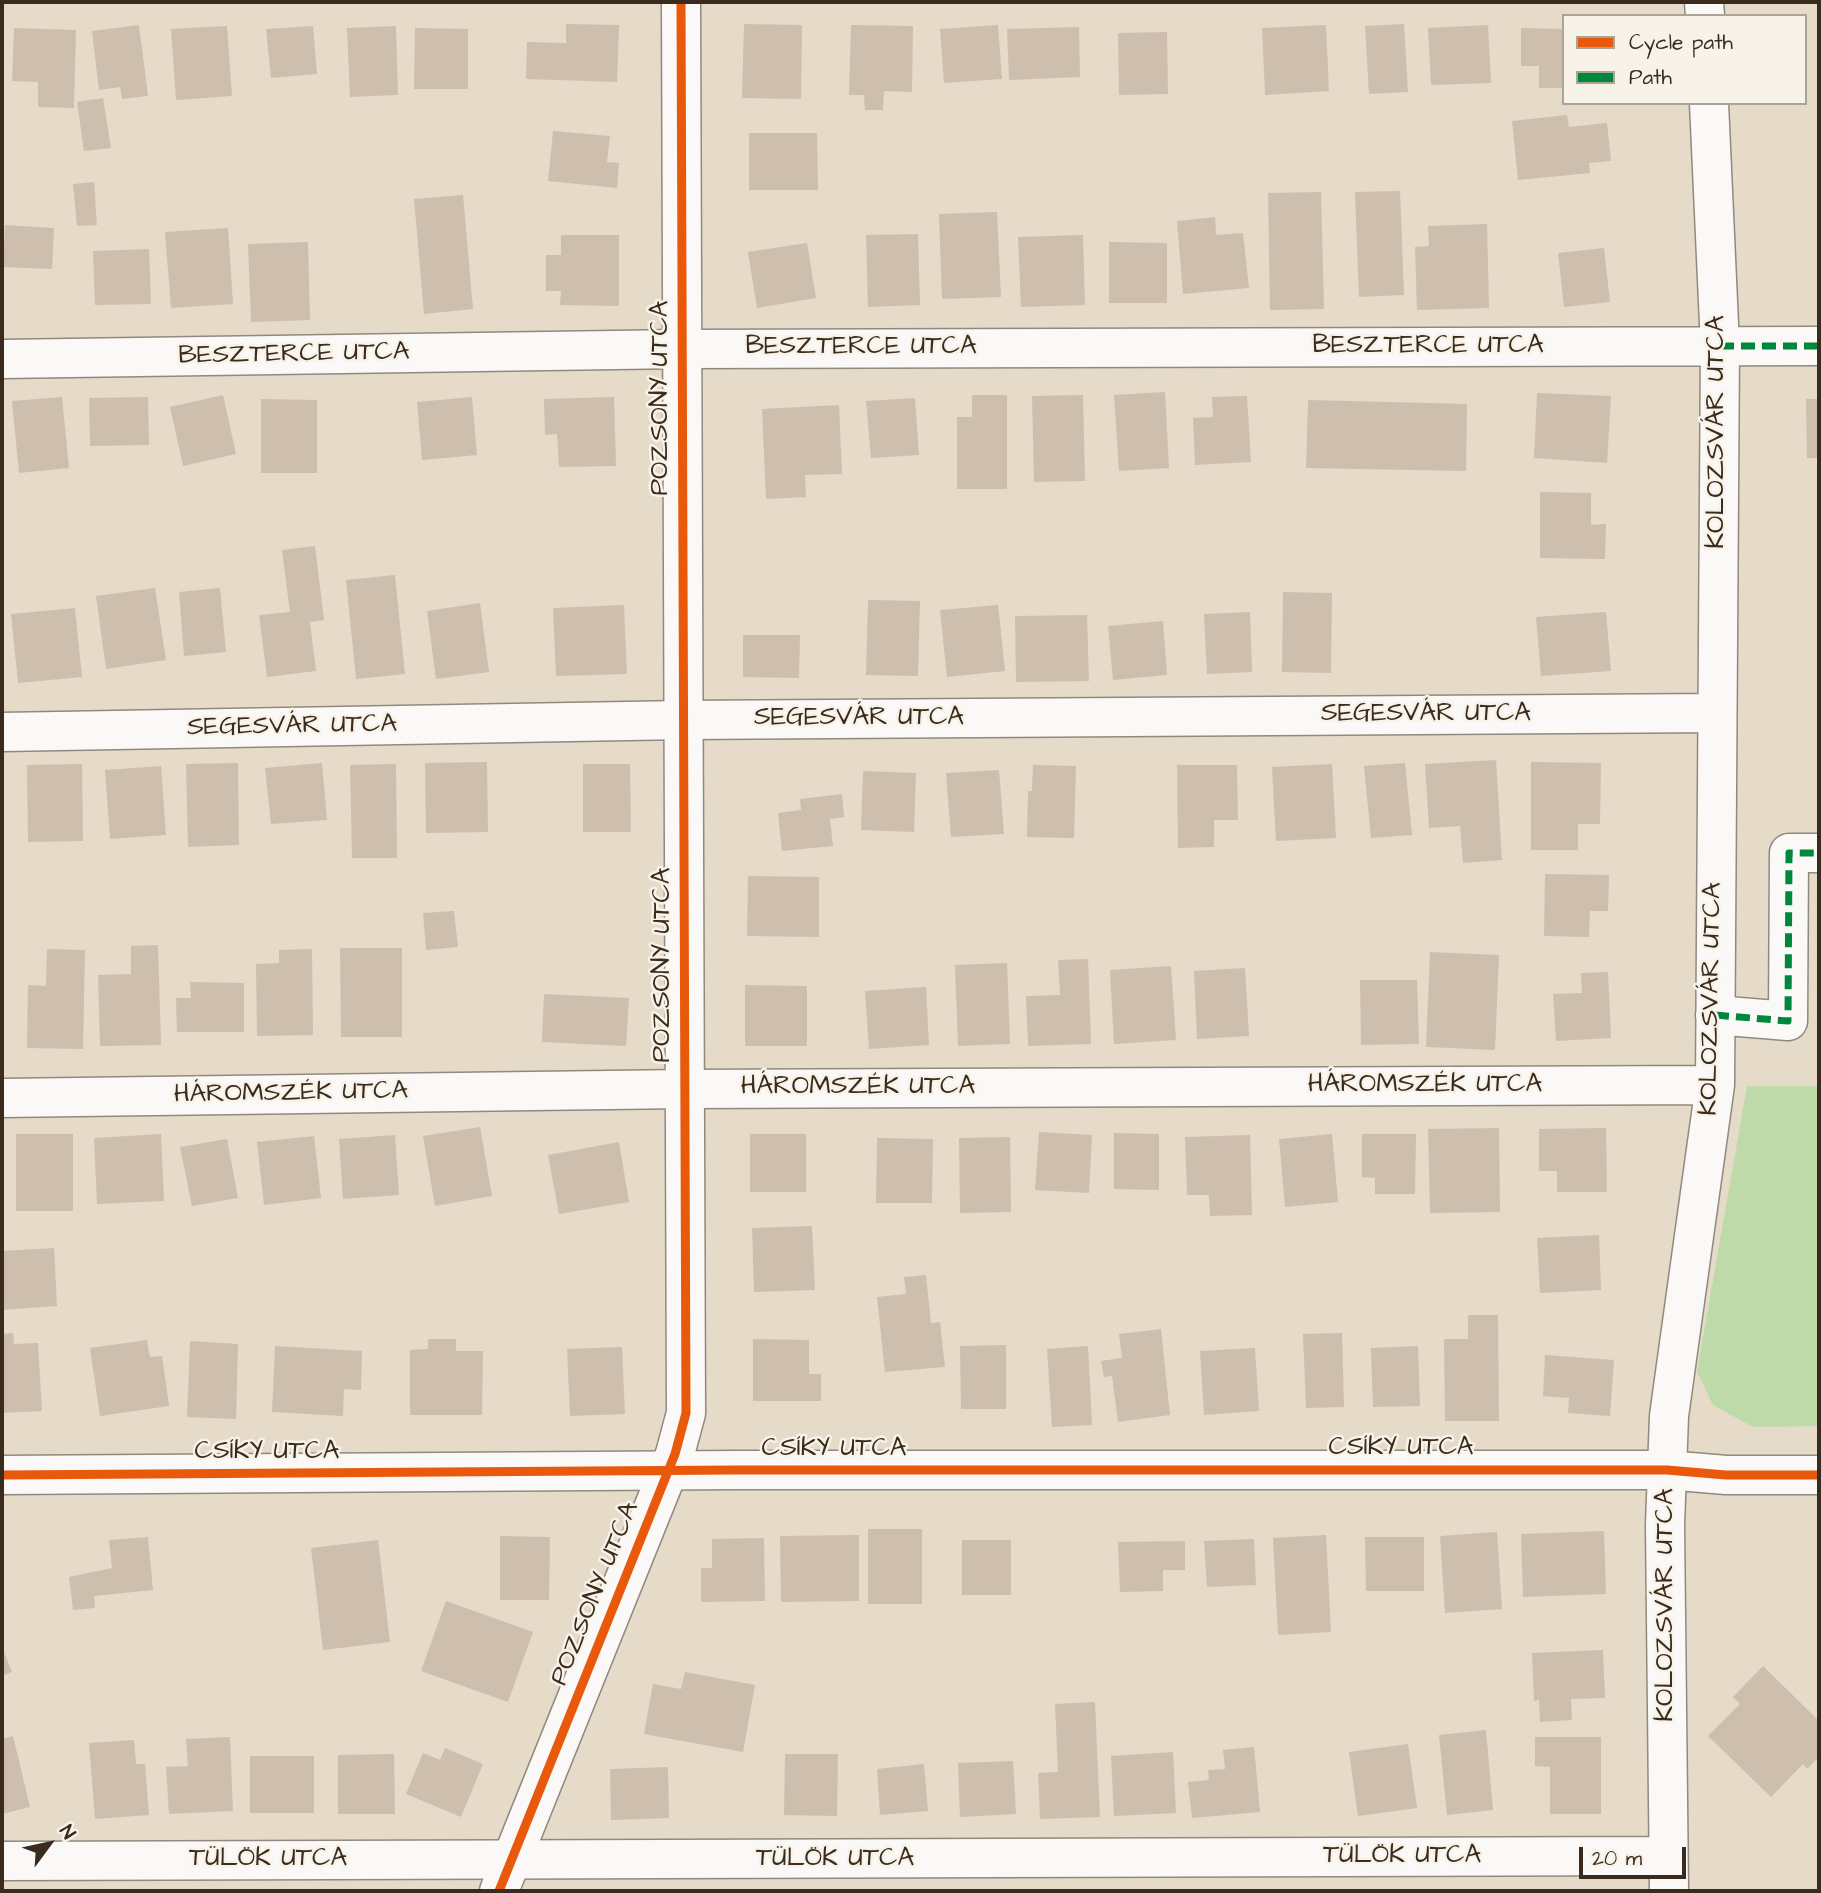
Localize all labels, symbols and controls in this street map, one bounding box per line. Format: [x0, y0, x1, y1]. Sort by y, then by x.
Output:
legend [1562, 14, 1807, 105]
text: Cycle path [1629, 28, 1733, 57]
text: Path [1629, 63, 1672, 92]
street label: POZSONY UTCA [646, 301, 678, 495]
street label: KOLOZSVÁR UTCA [1702, 315, 1734, 549]
street label: BESZTERCE UTCA [1312, 331, 1544, 363]
street label: BESZTERCE UTCA [745, 332, 977, 364]
street label: BESZTERCE UTCA [178, 337, 410, 373]
street label: SEGESVÁR UTCA [1321, 699, 1531, 731]
street label: SEGESVÁR UTCA [754, 703, 964, 735]
street label: SEGESVÁR UTCA [187, 710, 397, 744]
street label: POZSONY UTCA [648, 868, 680, 1062]
street label: KOLOZSVÁR UTCA [1694, 882, 1730, 1116]
street label: HÁROMSZÉK UTCA [1308, 1070, 1542, 1102]
street label: HÁROMSZÉK UTCA [741, 1072, 975, 1104]
street label: HÁROMSZÉK UTCA [174, 1076, 408, 1112]
street label: CSÍKY UTCA [1329, 1433, 1473, 1465]
street label: CSÍKY UTCA [762, 1434, 906, 1466]
street label: CSÍKY UTCA [195, 1437, 339, 1469]
street label: KOLOZSVÁR UTCA [1651, 1488, 1683, 1722]
street label: POZSONY UTCA [545, 1498, 647, 1690]
north arrow [14, 1809, 84, 1879]
text: N [52, 1820, 82, 1845]
scale bar [1583, 1834, 1690, 1878]
street label: TÜLÖK UTCA [1323, 1841, 1481, 1873]
street label: TÜLÖK UTCA [189, 1844, 347, 1876]
street label: TÜLÖK UTCA [756, 1844, 914, 1876]
text: 20 m [1592, 1844, 1642, 1873]

